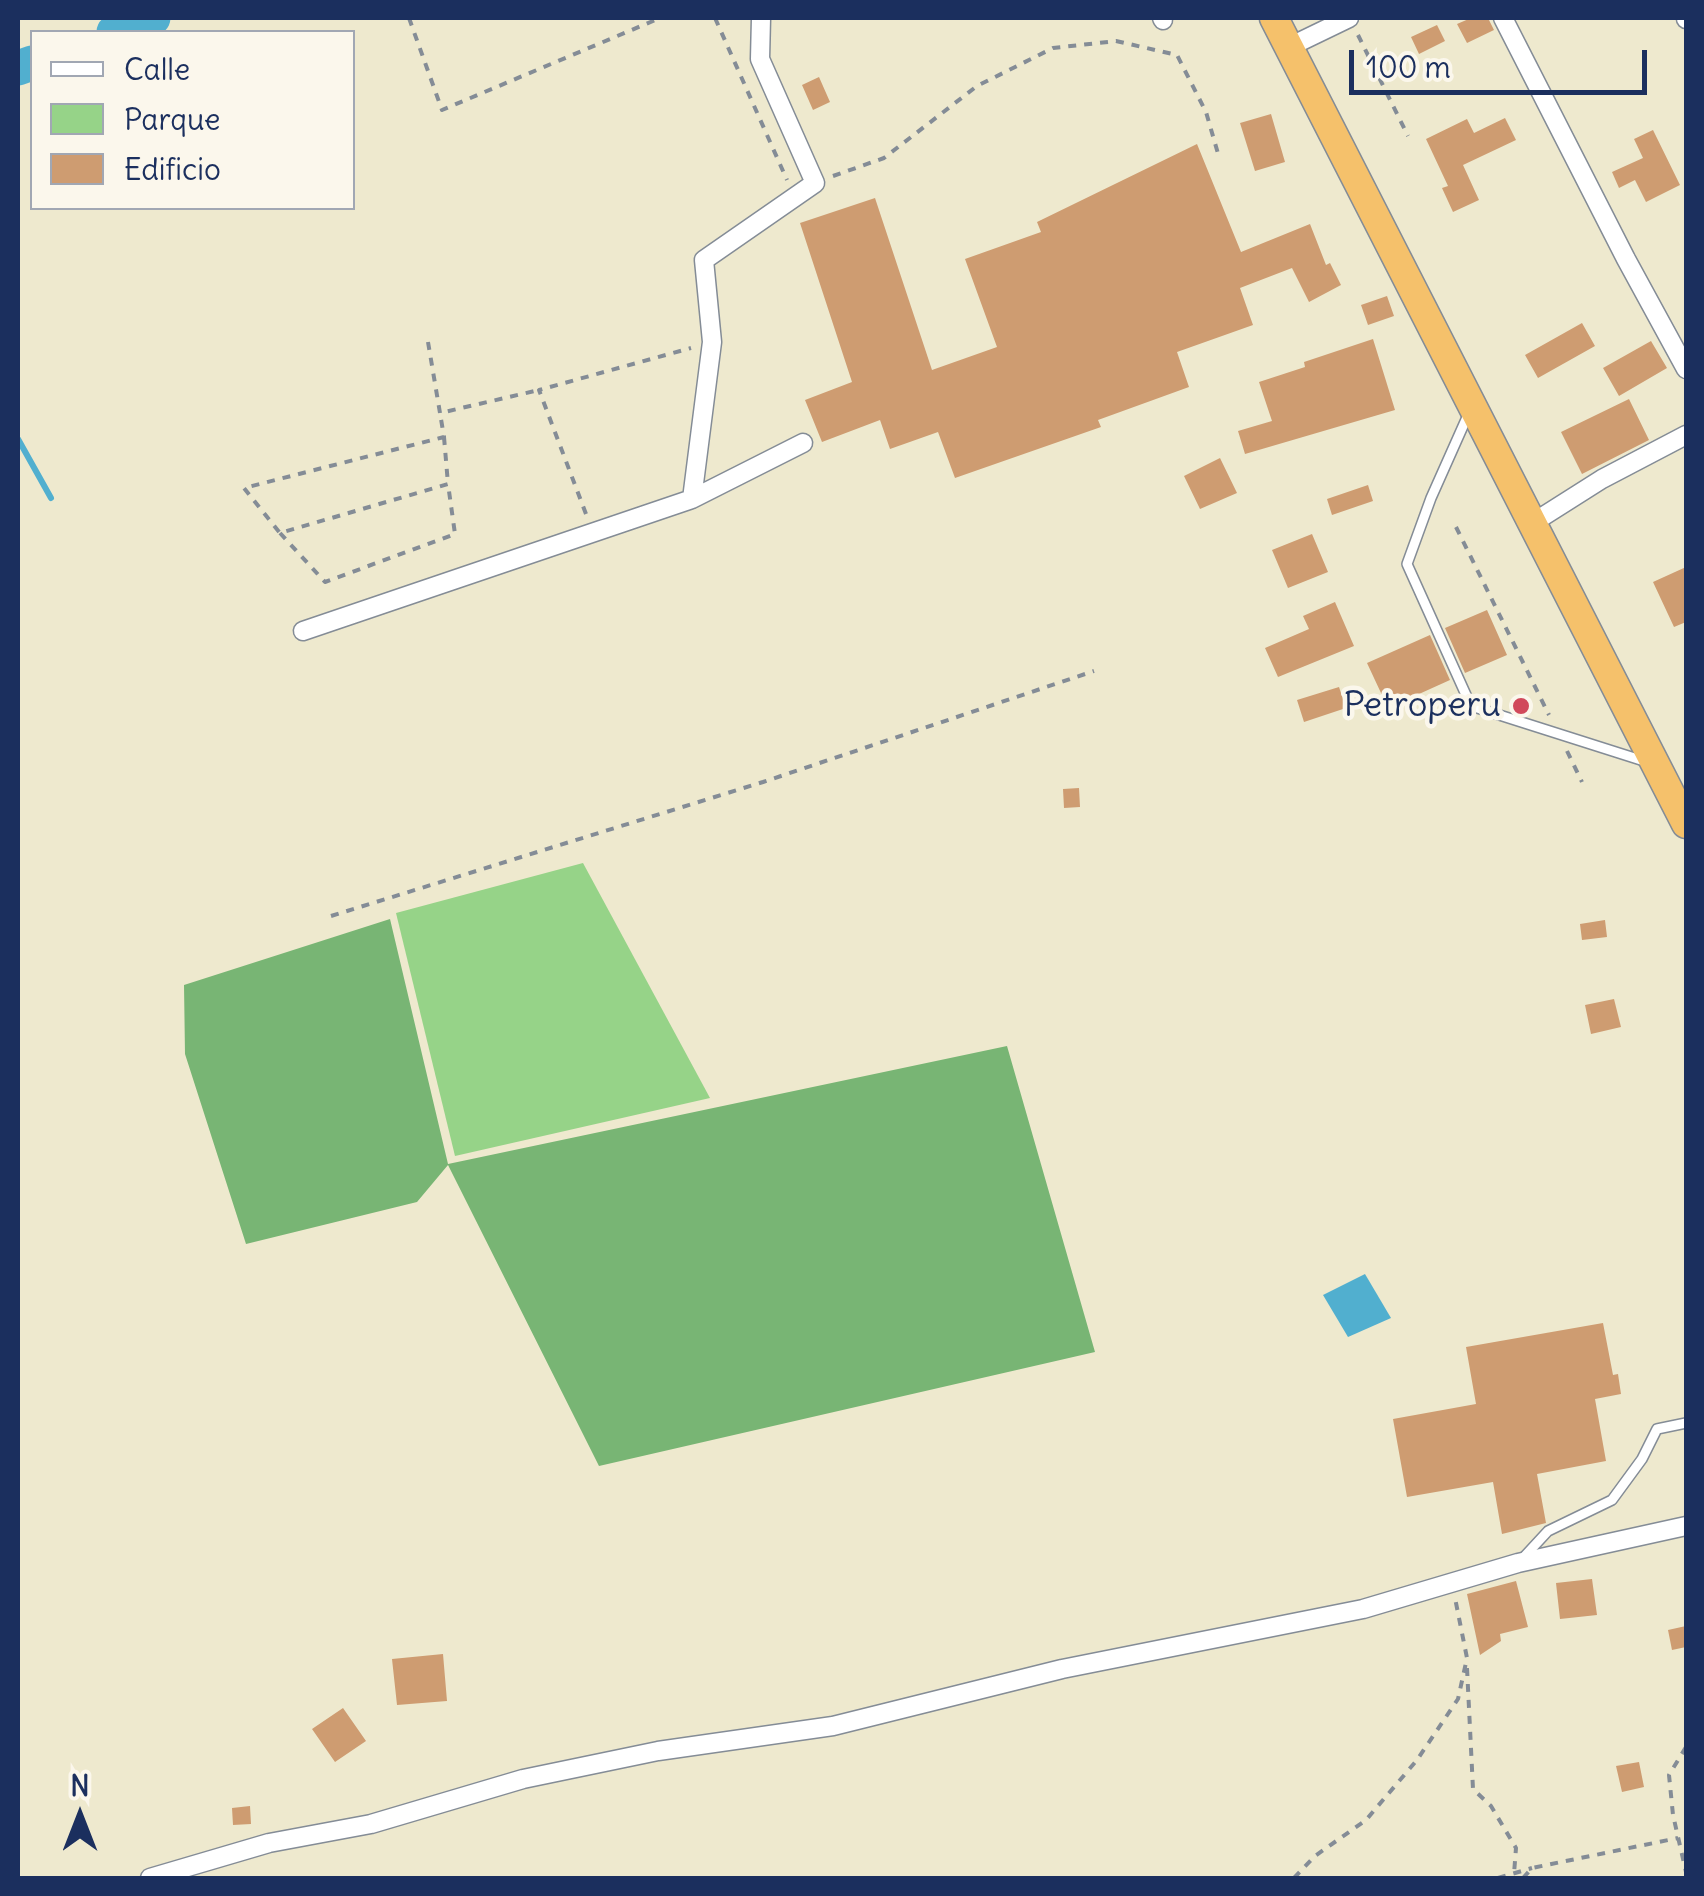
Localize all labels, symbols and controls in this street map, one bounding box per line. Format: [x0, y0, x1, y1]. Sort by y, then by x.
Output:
legend [30, 30, 355, 210]
scale bar [1354, 30, 1652, 92]
text: 100 m [1366, 48, 1451, 86]
text: Calle [124, 50, 190, 88]
text: Parque [124, 100, 220, 138]
text: Edificio [124, 150, 221, 188]
place label: Petroperu [1343, 685, 1501, 727]
marker: Petroperu [1510, 695, 1532, 717]
north arrow [30, 1766, 130, 1866]
text: N [70, 1768, 90, 1804]

